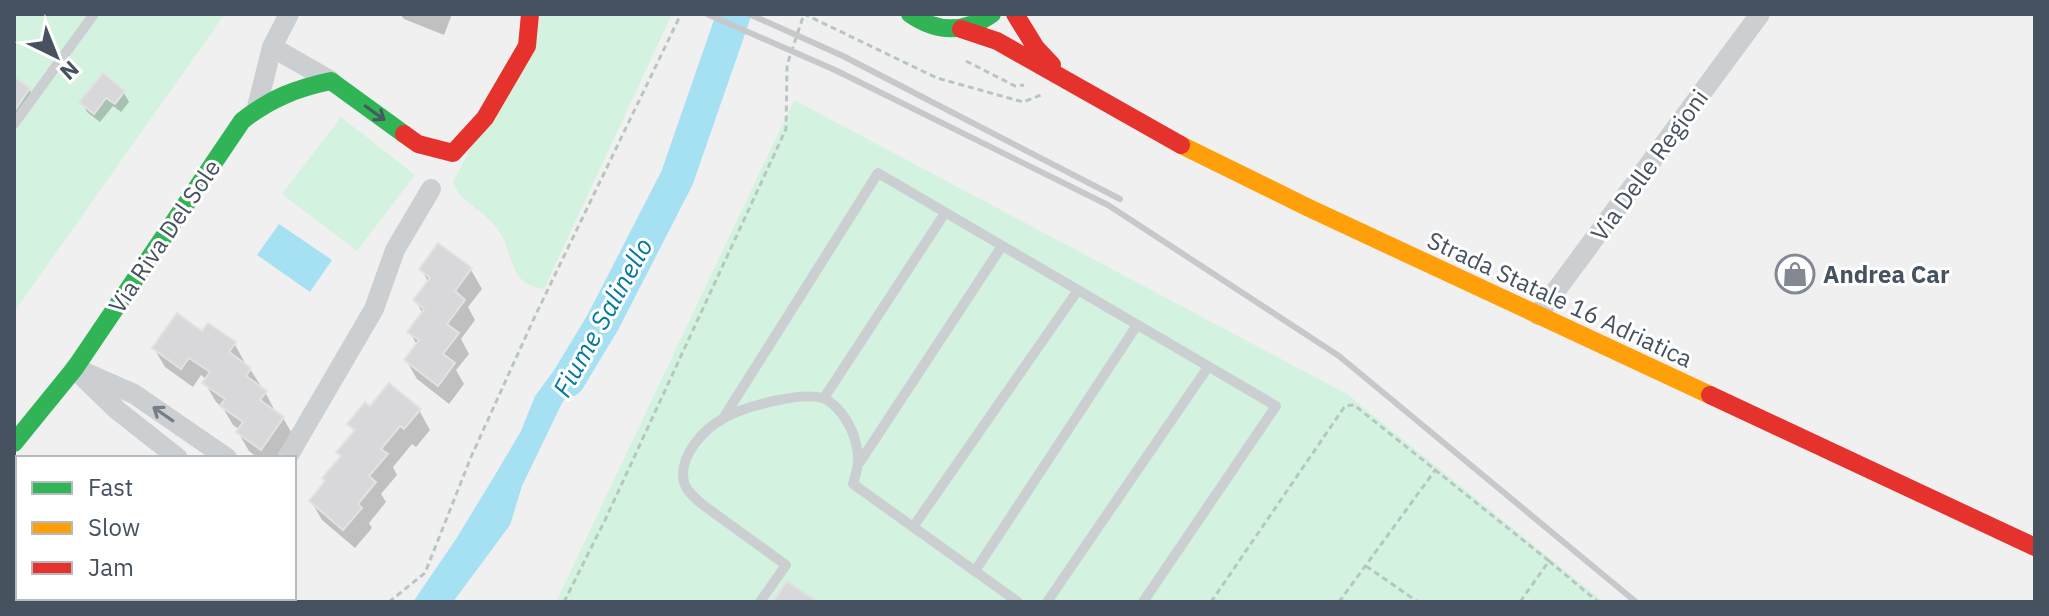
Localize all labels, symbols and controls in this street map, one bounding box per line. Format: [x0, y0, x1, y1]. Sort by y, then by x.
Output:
north arrow [16, 16, 96, 96]
text: N [54, 55, 86, 87]
street label: Via Delle Regioni [1583, 83, 1715, 247]
one-way arrow [364, 105, 386, 121]
street label: Via Riva Del Sole [101, 153, 227, 319]
street label: Strada Statale 16 Adriatica [1422, 223, 1698, 375]
water label: Fiume Salinello [544, 231, 660, 403]
shop icon: Andrea Car [1774, 253, 1816, 295]
place label: Andrea Car [1823, 258, 1950, 290]
one-way arrow [153, 406, 175, 422]
legend [16, 456, 296, 600]
text: Fast [88, 471, 133, 503]
text: Slow [88, 511, 140, 543]
text: Jam [88, 551, 134, 583]

